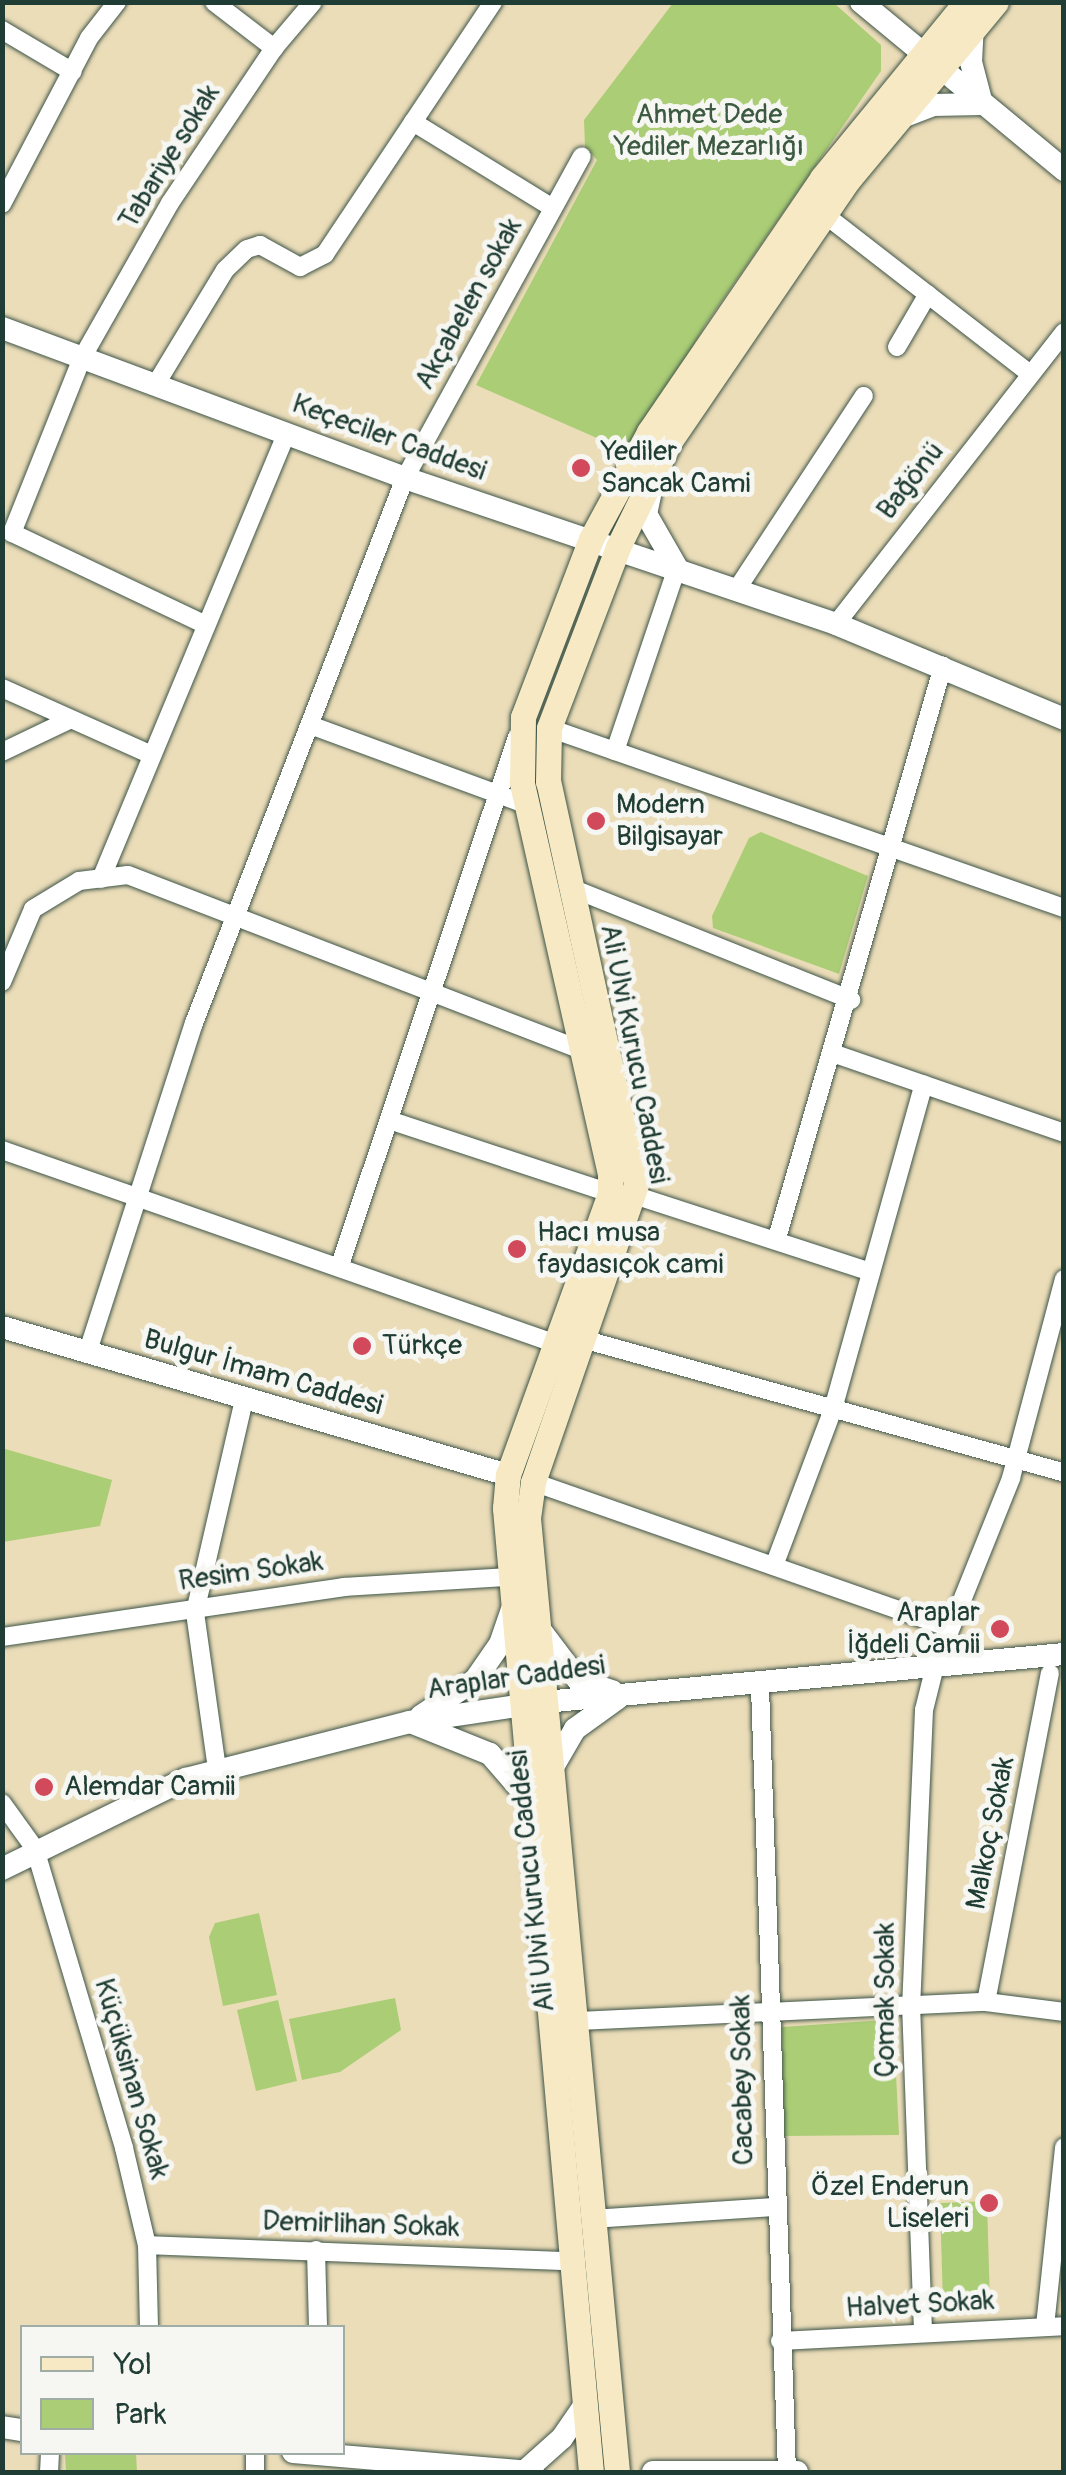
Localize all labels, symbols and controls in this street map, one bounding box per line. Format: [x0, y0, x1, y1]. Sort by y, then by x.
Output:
street label: Tabariye sokak [112, 78, 228, 236]
park label: Ahmet Dede Yediler Mezarlığı [614, 98, 804, 164]
street label: Akçabelen sokak [408, 212, 530, 396]
street label: Keçeciler Caddesi [287, 387, 491, 489]
place label: Yediler Sancak Cami [601, 435, 750, 501]
street label: Bağönü [870, 436, 952, 526]
marker: Yediler Sancak Cami [570, 457, 592, 479]
place label: Modern Bilgisayar [616, 788, 723, 854]
marker: Modern Bilgisayar [585, 810, 607, 832]
street label: Ali Ulvi Kurucu Caddesi [592, 921, 676, 1187]
place label: Hacı musa faydasıçok cami [537, 1216, 723, 1282]
marker: Hacı musa faydasıçok cami [506, 1238, 528, 1260]
street label: Bulgur İmam Caddesi [140, 1323, 386, 1423]
place label: Türkçe [382, 1329, 462, 1363]
marker: Türkçe [351, 1335, 373, 1357]
street label: Resim Sokak [177, 1545, 325, 1599]
place label: Araplar İğdeli Camii [847, 1596, 980, 1662]
marker: Araplar İğdeli Camii [989, 1618, 1011, 1640]
street label: Araplar Caddesi [425, 1649, 607, 1707]
street label: Ali Ulvi Kurucu Caddesi [502, 1748, 562, 2014]
street label: Malkoç Sokak [960, 1754, 1022, 1912]
place label: Alemdar Camii [64, 1770, 235, 1804]
marker: Alemdar Camii [33, 1776, 55, 1798]
street label: Çomak Sokak [869, 1922, 903, 2078]
street label: Küçüksinan Sokak [86, 1975, 176, 2183]
street label: Cacabey Sokak [725, 1994, 761, 2166]
place label: Özel Enderun Liseleri [811, 2170, 969, 2236]
marker: Özel Enderun Liseleri [978, 2192, 1000, 2214]
street label: Demirlihan Sokak [262, 2205, 460, 2245]
street label: Halvet Sokak [845, 2284, 995, 2326]
legend [20, 2325, 345, 2455]
text: Yol [114, 2346, 152, 2383]
text: Park [114, 2396, 167, 2433]

